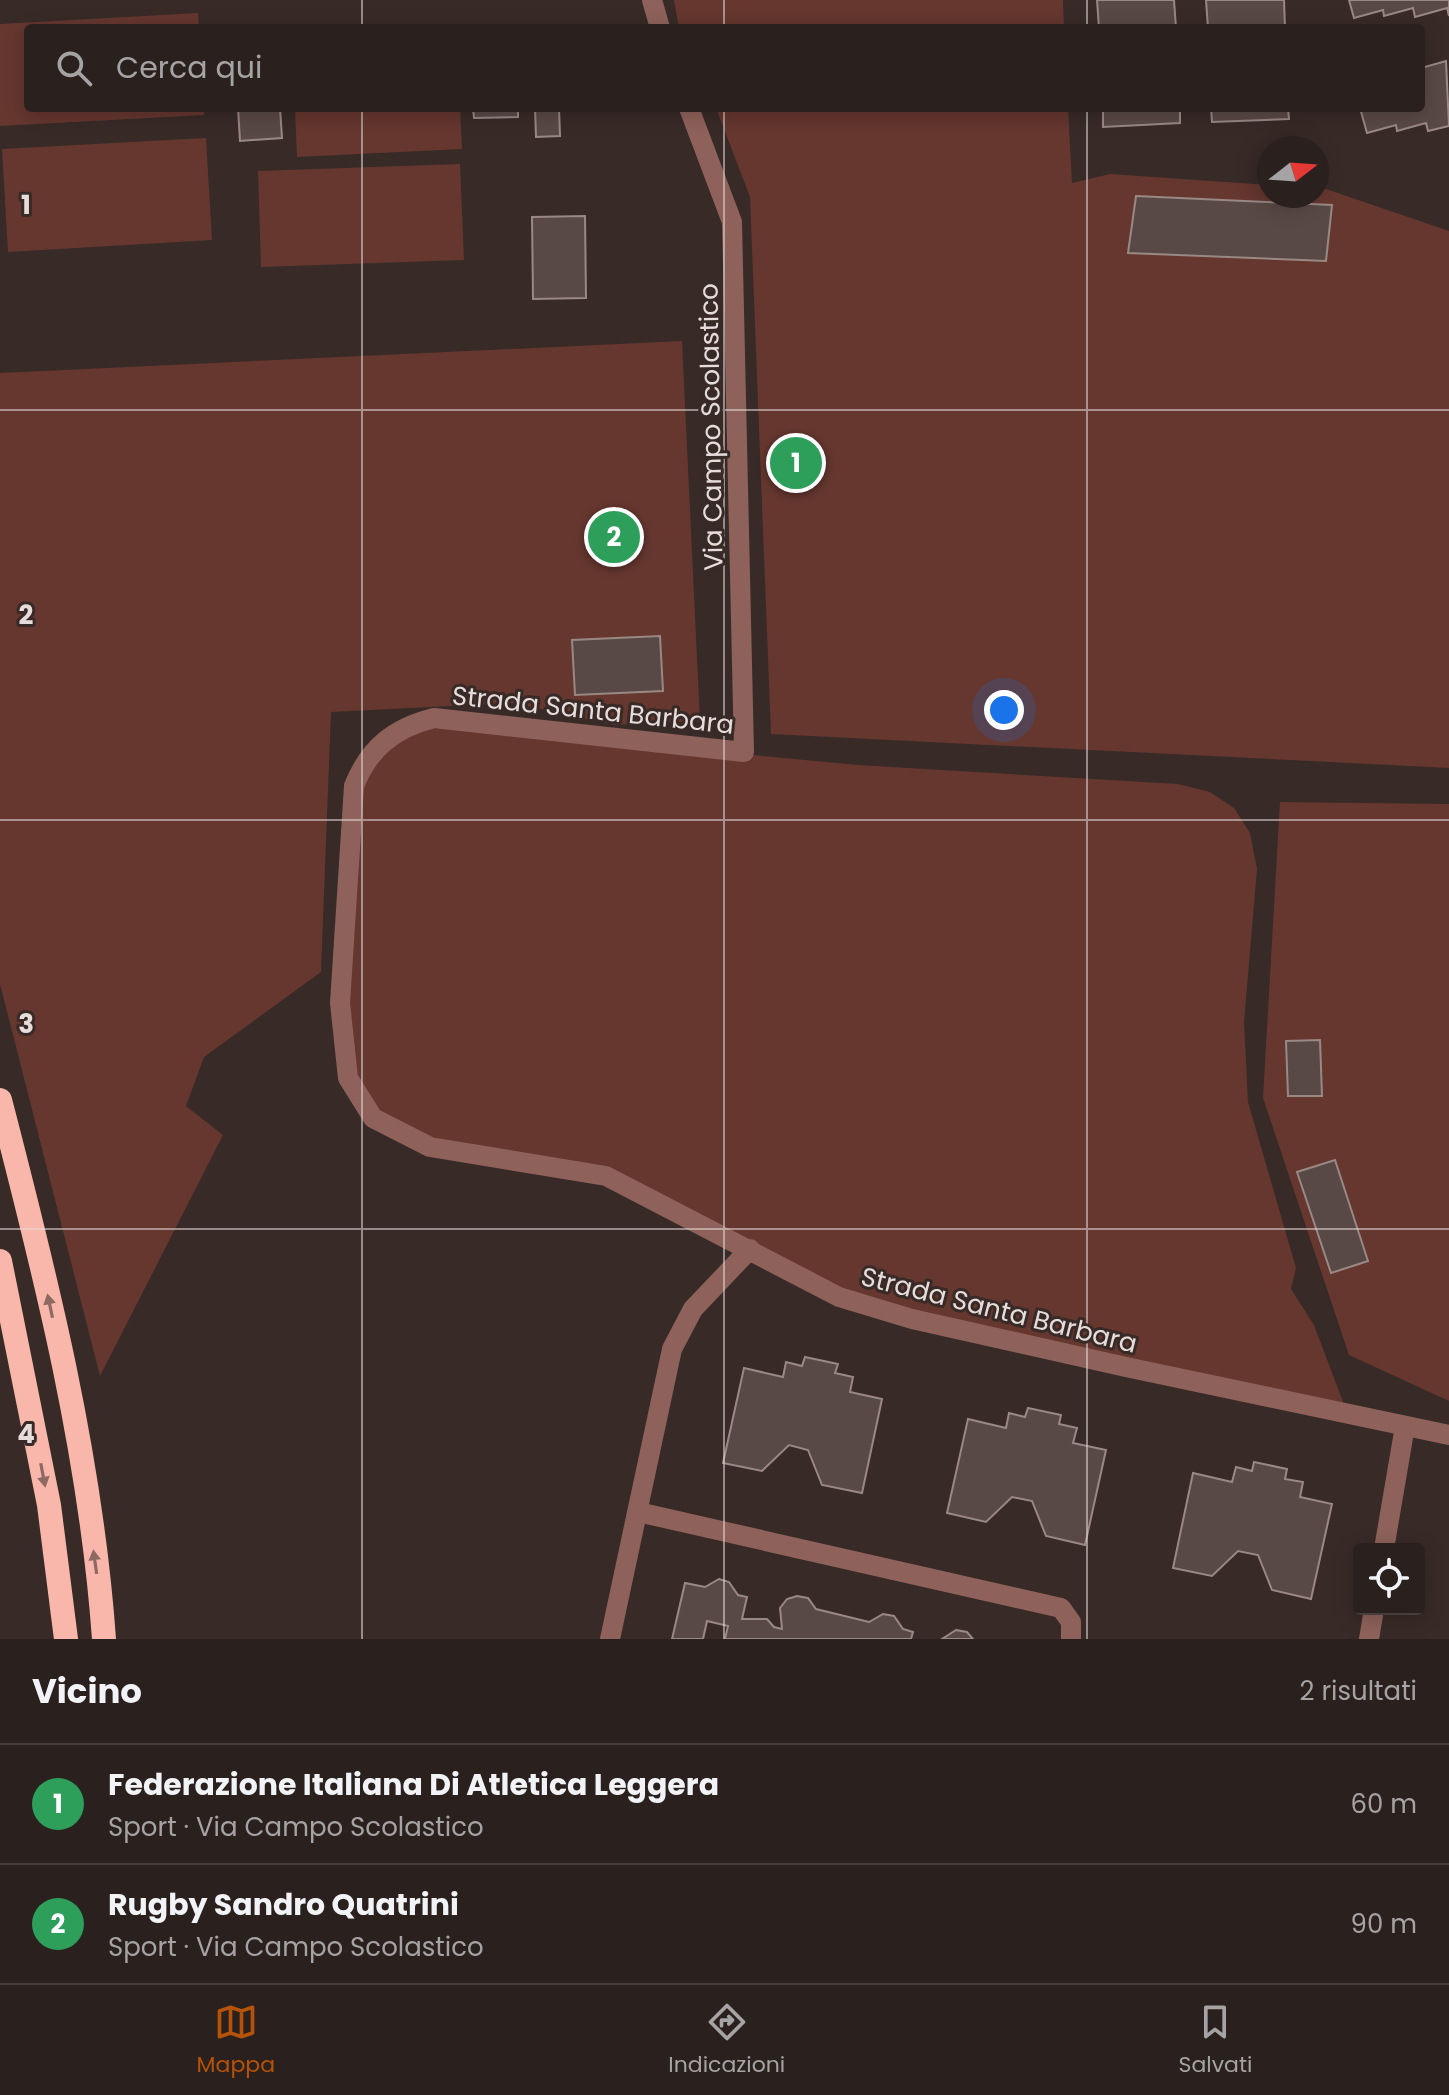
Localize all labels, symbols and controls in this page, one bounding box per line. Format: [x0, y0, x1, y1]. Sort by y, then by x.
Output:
search box [24, 24, 1425, 112]
icon: search [52, 46, 96, 90]
text: Cerca qui [116, 46, 262, 89]
north arrow [1257, 136, 1329, 208]
text: 1 [21, 187, 31, 223]
street label: Via Campo Scolastico [690, 283, 732, 571]
pin: 1 [770, 433, 822, 493]
pin: 2 [588, 507, 640, 567]
text: 2 [19, 597, 34, 633]
street label: Strada Santa Barbara [450, 677, 736, 743]
your location [984, 690, 1024, 730]
text: 3 [18, 1006, 34, 1042]
street label: Strada Santa Barbara [857, 1258, 1141, 1362]
one-way arrow [44, 1293, 56, 1318]
text: 4 [17, 1416, 35, 1452]
one-way arrow [37, 1463, 49, 1488]
map controls [1353, 1543, 1425, 1615]
button: locate [1353, 1543, 1425, 1615]
one-way arrow [88, 1549, 101, 1574]
text: Vicino [32, 1667, 142, 1715]
text: 2 risultati [1300, 1673, 1417, 1709]
text: Federazione Italiana Di Atletica Leggera [108, 1763, 719, 1806]
text: 1 [53, 1786, 63, 1822]
text: 60 m [1350, 1786, 1417, 1822]
text: Sport · Via Campo Scolastico [108, 1809, 484, 1845]
text: Rugby Sandro Quatrini [108, 1883, 459, 1926]
text: 2 [51, 1906, 65, 1942]
text: 90 m [1351, 1906, 1417, 1942]
text: Sport · Via Campo Scolastico [108, 1929, 484, 1965]
tab: Mappa [197, 2000, 275, 2081]
tab: Indicazioni [668, 2000, 785, 2081]
tab: Salvati [1179, 2000, 1252, 2081]

